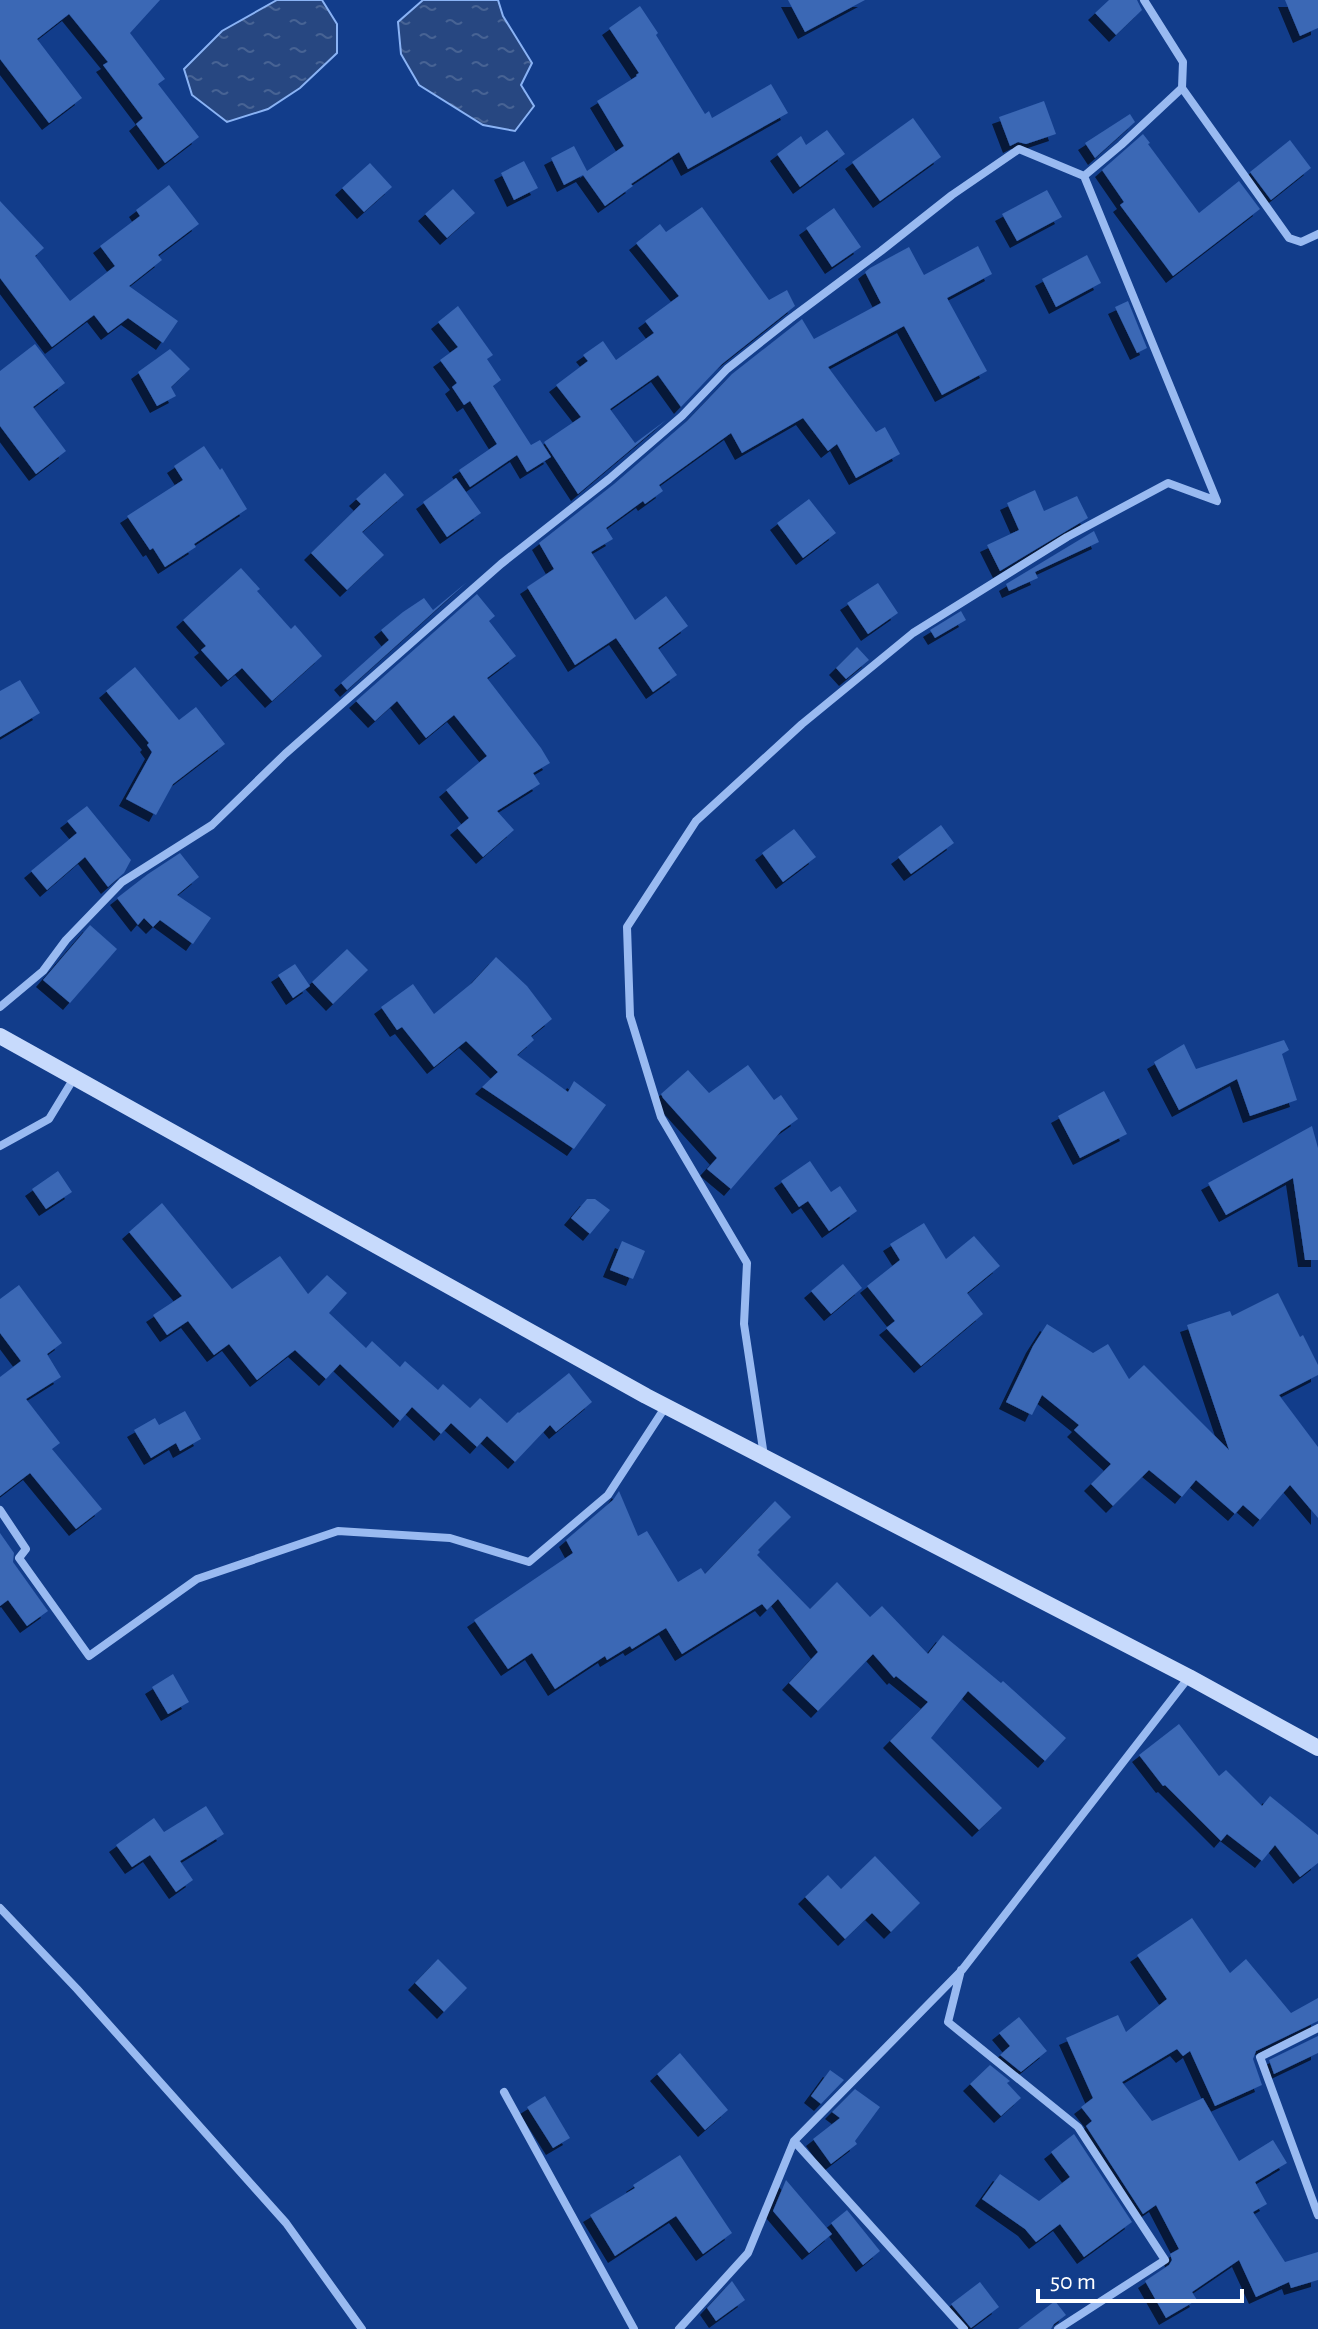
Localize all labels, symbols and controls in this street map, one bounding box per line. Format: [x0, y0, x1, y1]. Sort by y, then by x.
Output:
scale bar [1038, 2253, 1242, 2303]
text: 50 m [1050, 2270, 1096, 2294]

